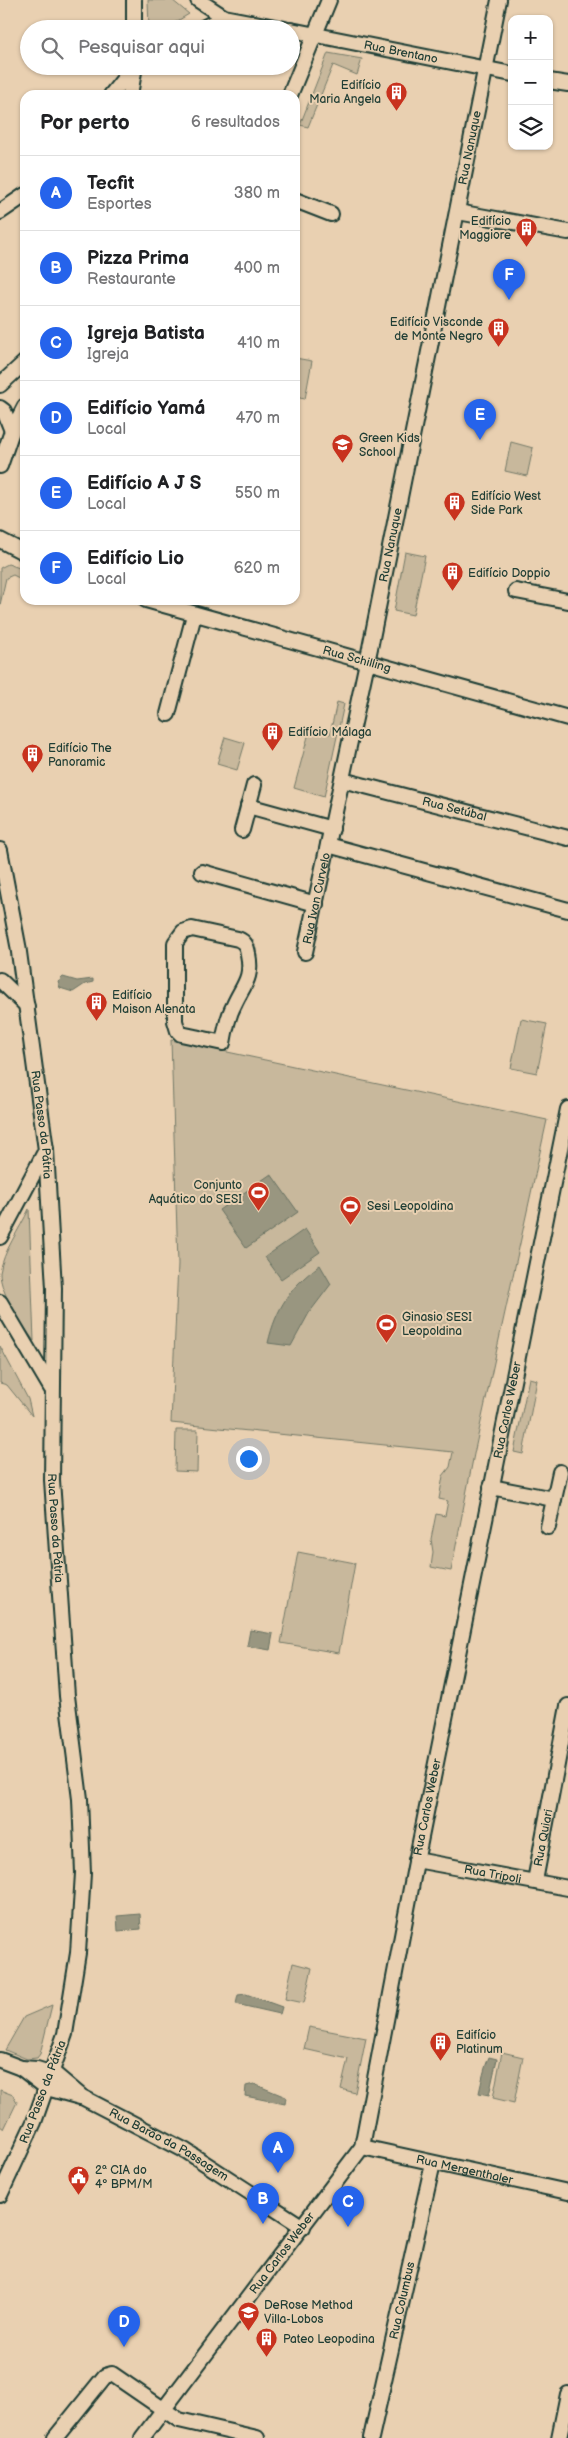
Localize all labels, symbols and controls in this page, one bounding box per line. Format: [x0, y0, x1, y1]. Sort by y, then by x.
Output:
map controls [508, 15, 553, 150]
button: + [508, 15, 553, 60]
search box [20, 20, 300, 75]
icon: search [38, 34, 66, 62]
text: Pesquisar aqui [78, 36, 205, 59]
street label: Rua Brentano [362, 37, 439, 67]
button: − [508, 60, 553, 105]
place label: Edifício Maria Angela [309, 78, 381, 107]
building icon: Edifício Maria Angela [385, 80, 409, 111]
button: layers [508, 105, 553, 150]
street label: Rua Nanuque [455, 109, 484, 186]
text: Por perto [40, 110, 130, 135]
text: 6 resultados [191, 113, 280, 132]
text: Tecfit [87, 172, 134, 195]
text: A [51, 184, 61, 203]
text: 380 m [234, 184, 280, 203]
text: Esportes [87, 195, 152, 214]
place label: Edifício Maggiore [459, 214, 511, 243]
building icon: Edifício Maggiore [515, 216, 539, 247]
text: Pizza Prima [87, 247, 189, 270]
text: B [50, 259, 62, 278]
text: 400 m [234, 259, 280, 278]
pin: F [493, 259, 525, 300]
text: Restaurante [87, 270, 176, 289]
place label: Edifício Visconde de Monte Negro [390, 315, 483, 344]
building icon: Edifício Visconde de Monte Negro [487, 317, 511, 348]
text: Igreja Batista [87, 322, 205, 345]
text: C [50, 334, 62, 353]
text: 410 m [237, 334, 280, 353]
text: Igreja [87, 345, 129, 364]
text: Edifício Yamá [87, 397, 205, 420]
pin: E [464, 399, 496, 440]
text: D [50, 409, 62, 428]
text: 470 m [235, 409, 280, 428]
text: Local [87, 420, 126, 439]
place label: Green Kids School [359, 431, 420, 460]
school or university icon: Green Kids School [331, 433, 355, 464]
text: Edifício A J S [87, 472, 201, 495]
text: E [51, 484, 61, 503]
text: 550 m [235, 484, 280, 503]
place label: Edifício West Side Park [471, 489, 541, 518]
building icon: Edifício West Side Park [443, 491, 467, 522]
text: Local [87, 495, 126, 514]
street label: Rua Nanuque [376, 506, 405, 583]
text: Edifício Lio [87, 547, 184, 570]
text: F [51, 559, 61, 578]
text: 620 m [234, 559, 280, 578]
building icon: Edifício Doppio [440, 561, 464, 592]
place label: Edifício Doppio [468, 566, 551, 581]
text: Local [87, 570, 126, 589]
street label: Rua Schilling [321, 642, 393, 676]
building icon: Edifício Málaga [260, 720, 284, 751]
place label: Edifício Málaga [288, 725, 372, 740]
place label: Edifício The Panoramic [48, 741, 112, 770]
building icon: Edifício The Panoramic [20, 743, 44, 774]
street label: Rua Setúbal [421, 793, 488, 824]
street label: Rua Ivan Curvelo [299, 851, 334, 945]
place label: Edifício Maison Alenata [112, 988, 196, 1017]
building icon: Edifício Maison Alenata [84, 990, 108, 1021]
street label: Rua Passo da Pátria [28, 1069, 55, 1180]
place label: Conjunto Aquático do SESI [149, 1178, 242, 1207]
sports icon: Conjunto Aquático do SESI [246, 1180, 270, 1211]
sports icon: Sesi Leopoldina [339, 1194, 363, 1225]
place label: Sesi Leopoldina [367, 1199, 454, 1214]
place label: Ginasio SESI Leopoldina [402, 1310, 472, 1339]
sports icon: Ginasio SESI Leopoldina [374, 1312, 398, 1343]
street label: Rua Carlos Weber [490, 1359, 524, 1460]
your location [236, 1446, 262, 1472]
street label: Rua Passo da Pátria [44, 1473, 67, 1583]
street label: Rua Carlos Weber [410, 1756, 444, 1857]
street label: Rua Quiari [530, 1808, 556, 1868]
street label: Rua Tripoli [463, 1862, 523, 1887]
place label: Edifício Platinum [456, 2028, 503, 2057]
building icon: Edifício Platinum [428, 2030, 452, 2061]
street label: Rua Passo da Pátria [16, 2038, 70, 2146]
street label: Rua Barão da Passagem [107, 2105, 231, 2184]
pin: A [262, 2132, 294, 2173]
street label: Rua Mergenthaler [415, 2152, 515, 2187]
place label: 2ª CIA do 4º BPM/M [95, 2163, 153, 2192]
public building icon: 2ª CIA do 4º BPM/M [67, 2165, 91, 2196]
pin: B [247, 2183, 279, 2224]
pin: C [332, 2186, 364, 2227]
street label: Rua Carlos Weber [246, 2209, 318, 2297]
street label: Rua Columbus [386, 2260, 418, 2341]
place label: DeRose Method Villa-Lobos [264, 2298, 353, 2327]
school or university icon: DeRose Method Villa-Lobos [236, 2300, 260, 2331]
pin: D [108, 2306, 140, 2347]
building icon: Pateo Leopodina [255, 2327, 279, 2358]
place label: Pateo Leopodina [283, 2332, 375, 2347]

